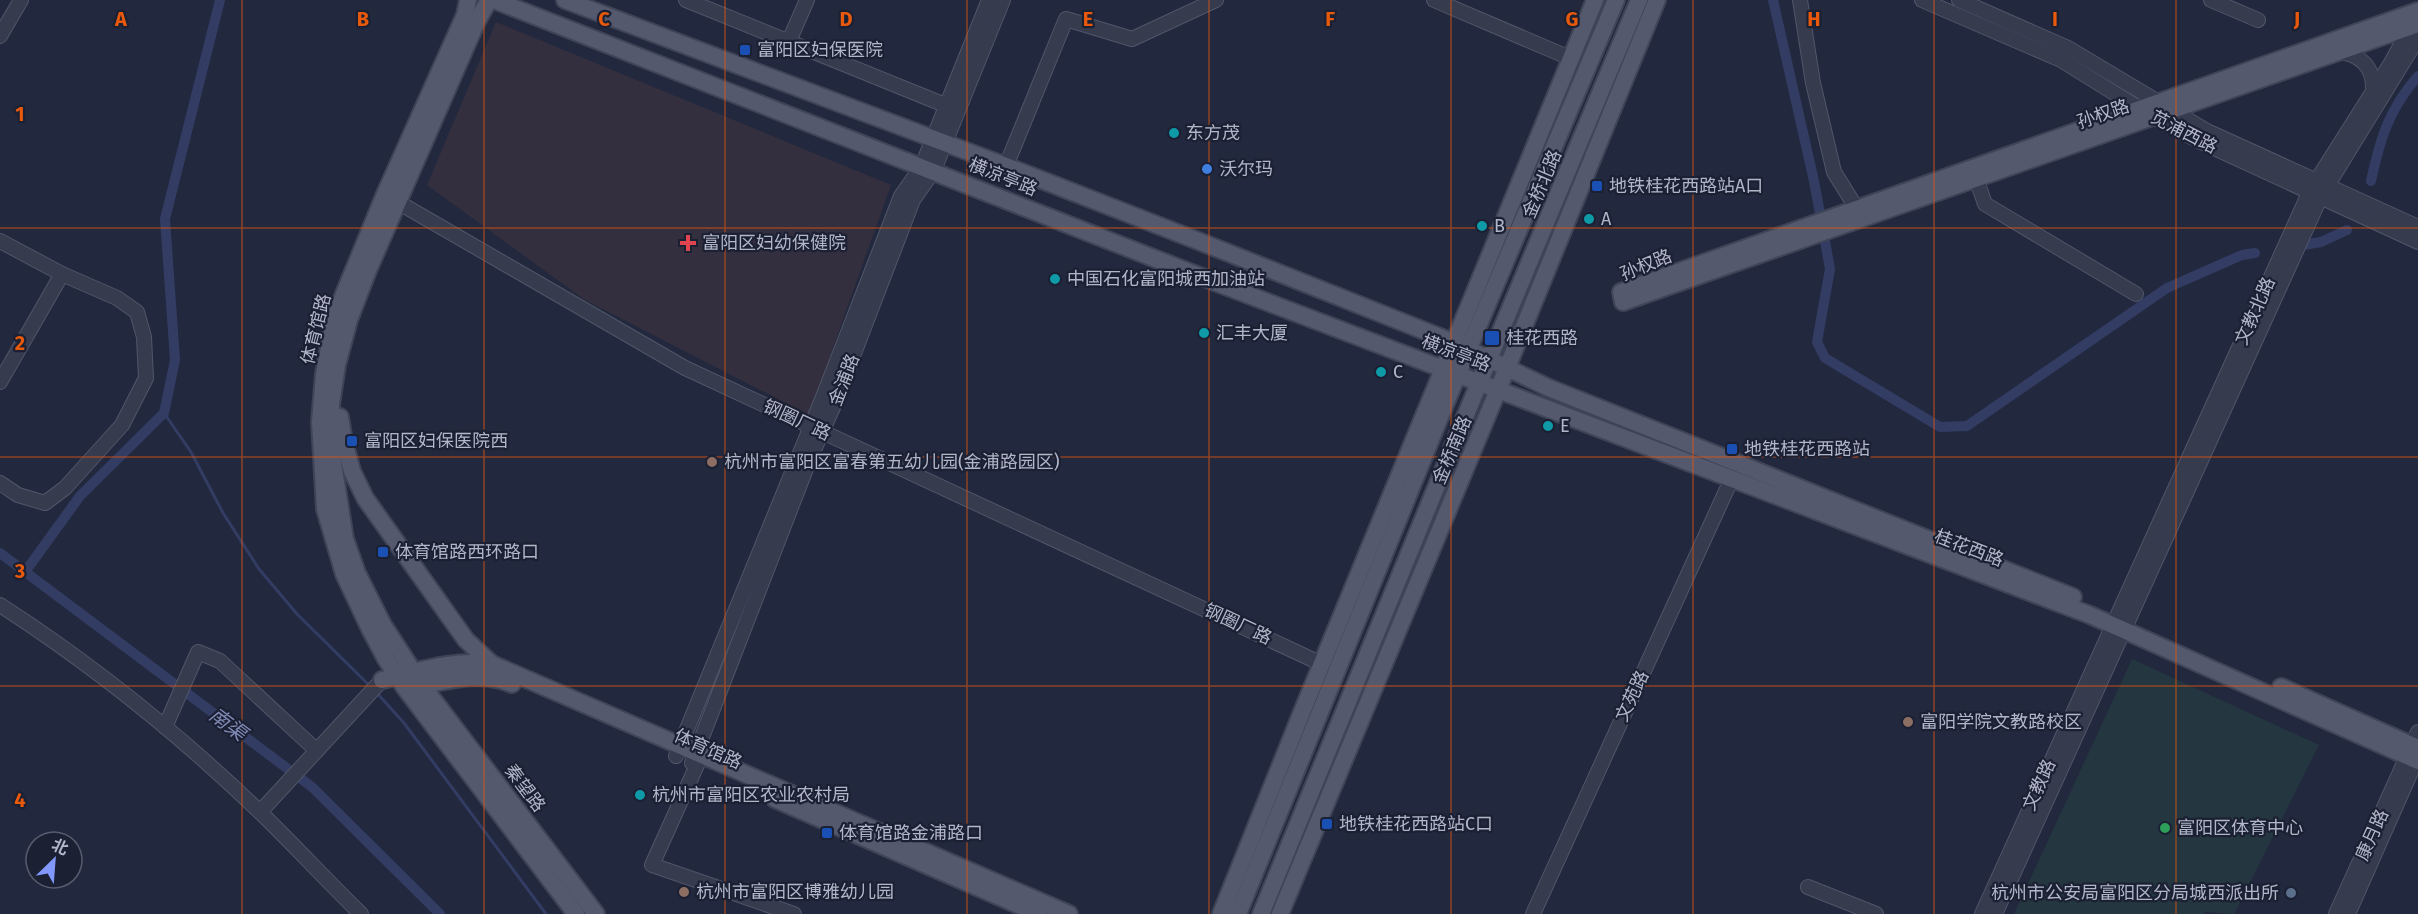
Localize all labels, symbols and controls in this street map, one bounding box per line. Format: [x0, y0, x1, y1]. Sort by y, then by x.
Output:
text: A [114, 7, 128, 31]
text: B [357, 7, 369, 31]
text: C [598, 7, 610, 31]
text: D [839, 7, 853, 31]
text: E [1083, 7, 1093, 31]
text: F [1325, 7, 1335, 31]
text: G [1566, 7, 1578, 31]
text: H [1807, 7, 1821, 31]
text: I [2052, 7, 2058, 31]
text: J [2293, 7, 2300, 31]
place label: 富阳区妇保医院 [757, 39, 883, 61]
marker: 富阳区妇保医院 [738, 43, 752, 57]
street label: 孙权路 [2074, 95, 2132, 133]
text: 1 [15, 102, 25, 126]
street label: 苋浦西路 [2147, 106, 2221, 158]
place label: 东方茂 [1186, 122, 1240, 144]
marker: 东方茂 [1167, 126, 1181, 140]
street label: 金桥北路 [1518, 147, 1566, 221]
street label: 横凉亭路 [966, 153, 1040, 201]
place label: 沃尔玛 [1219, 158, 1273, 180]
marker: 沃尔玛 [1200, 162, 1214, 176]
place label: 地铁桂花西路站A口 [1609, 175, 1763, 197]
marker: 地铁桂花西路站A口 [1590, 179, 1604, 193]
place label: A [1601, 208, 1612, 230]
marker: A [1582, 212, 1596, 226]
place label: B [1494, 215, 1505, 237]
marker: B [1475, 219, 1489, 233]
place label: 富阳区妇幼保健院 [702, 232, 846, 254]
marker: 富阳区妇幼保健院 [679, 234, 697, 252]
street label: 孙权路 [1617, 245, 1675, 285]
place label: 中国石化富阳城西加油站 [1067, 268, 1265, 290]
marker: 中国石化富阳城西加油站 [1048, 272, 1062, 286]
street label: 文教北路 [2230, 274, 2280, 348]
street label: 体育馆路 [297, 291, 335, 367]
place label: 汇丰大厦 [1216, 322, 1288, 344]
marker: 汇丰大厦 [1197, 326, 1211, 340]
place label: 桂花西路 [1506, 327, 1578, 349]
marker: 桂花西路 [1483, 329, 1501, 347]
street label: 横凉亭路 [1418, 330, 1494, 376]
text: 2 [15, 331, 25, 355]
street label: 金浦路 [824, 351, 864, 409]
place label: C [1393, 361, 1403, 383]
marker: C [1374, 365, 1388, 379]
street label: 钢圈厂路 [760, 395, 834, 445]
street label: 金桥南路 [1428, 413, 1476, 487]
place label: E [1560, 415, 1570, 437]
marker: E [1541, 419, 1555, 433]
place label: 富阳区妇保医院西 [364, 430, 508, 452]
marker: 富阳区妇保医院西 [345, 434, 359, 448]
place label: 地铁桂花西路站 [1744, 438, 1870, 460]
marker: 地铁桂花西路站 [1725, 442, 1739, 456]
place label: 杭州市富阳区富春第五幼儿园(金浦路园区) [724, 451, 1060, 473]
marker: 杭州市富阳区富春第五幼儿园(金浦路园区) [705, 455, 719, 469]
street label: 桂花西路 [1931, 525, 2007, 571]
place label: 体育馆路西环路口 [395, 541, 539, 563]
marker: 体育馆路西环路口 [376, 545, 390, 559]
text: 3 [14, 559, 25, 583]
street label: 钢圈厂路 [1201, 599, 1275, 649]
street label: 文苑路 [1611, 667, 1653, 725]
water label: 南渠 [205, 702, 254, 747]
place label: 富阳学院文教路校区 [1920, 711, 2082, 733]
marker: 富阳学院文教路校区 [1901, 715, 1915, 729]
street label: 体育馆路 [671, 724, 745, 774]
street label: 文教路 [2018, 756, 2060, 814]
street label: 秦望路 [500, 760, 550, 816]
place label: 杭州市富阳区农业农村局 [652, 784, 850, 806]
text: 4 [14, 788, 26, 812]
marker: 杭州市富阳区农业农村局 [633, 788, 647, 802]
street label: 康月路 [2351, 806, 2393, 864]
place label: 地铁桂花西路站C口 [1339, 813, 1493, 835]
marker: 地铁桂花西路站C口 [1320, 817, 1334, 831]
place label: 富阳区体育中心 [2177, 817, 2303, 839]
marker: 富阳区体育中心 [2158, 821, 2172, 835]
place label: 体育馆路金浦路口 [839, 822, 983, 844]
marker: 体育馆路金浦路口 [820, 826, 834, 840]
north arrow [24, 830, 84, 890]
text: 北 [49, 835, 71, 859]
place label: 杭州市富阳区博雅幼儿园 [696, 881, 894, 903]
place label: 杭州市公安局富阳区分局城西派出所 [1991, 882, 2279, 904]
marker: 杭州市富阳区博雅幼儿园 [677, 885, 691, 899]
marker: 杭州市公安局富阳区分局城西派出所 [2284, 886, 2298, 900]

